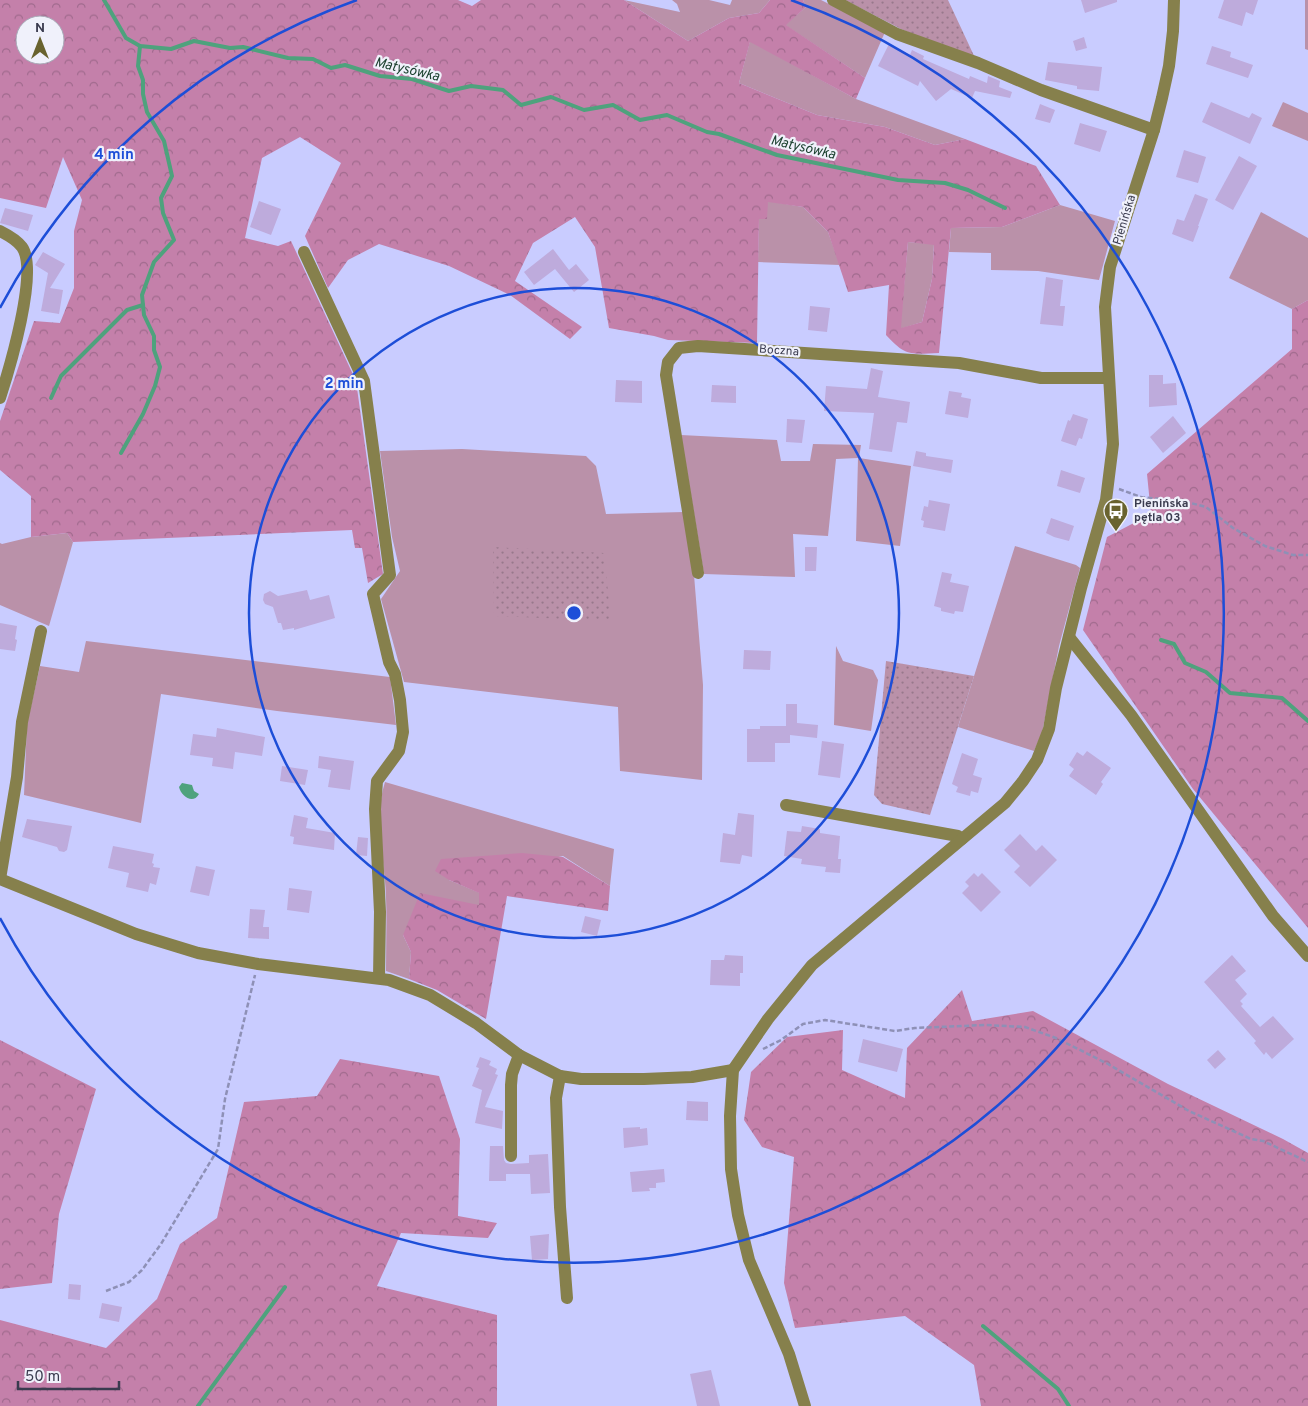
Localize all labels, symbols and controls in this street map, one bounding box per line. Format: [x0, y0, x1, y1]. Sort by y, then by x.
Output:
north arrow [15, 15, 65, 65]
text: N [35, 20, 45, 37]
water label: Matysówka [373, 54, 442, 86]
water label: Matysówka [769, 132, 838, 164]
text: 4 min [94, 146, 134, 165]
street label: Pienińska [1110, 193, 1140, 247]
street label: Boczna [759, 342, 799, 360]
text: 2 min [324, 375, 364, 394]
place label: Pienińska pętla 03 [1134, 496, 1189, 526]
bus stop icon: Pienińska pętla 03 [1103, 498, 1129, 532]
centre of rings [565, 604, 583, 622]
scale bar [18, 1358, 119, 1390]
text: 50 m [25, 1368, 60, 1387]

